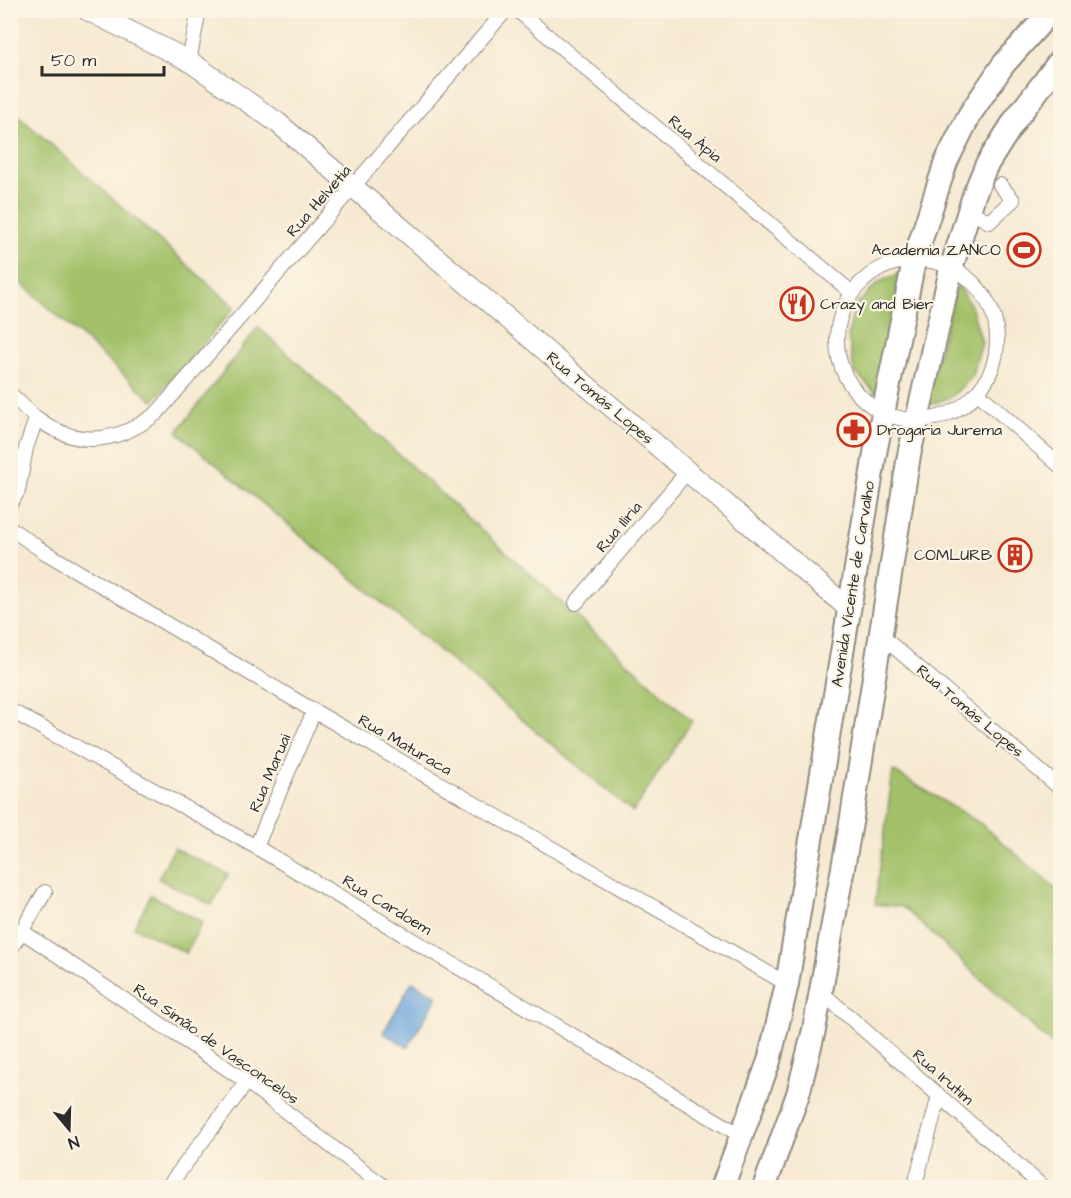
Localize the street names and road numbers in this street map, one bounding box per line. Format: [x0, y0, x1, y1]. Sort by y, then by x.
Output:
street label: Rua Ápia [663, 110, 727, 168]
street label: Rua Helvetia [282, 160, 356, 242]
street label: Rua Tomás Lopes [542, 347, 658, 449]
street label: Avenida Vicente de Carvalho [826, 479, 880, 689]
street label: Rua Iliria [591, 497, 647, 557]
street label: Rua Tomás Lopes [912, 660, 1028, 762]
street label: Rua Maturaca [354, 709, 456, 781]
street label: Rua Maruai [244, 730, 297, 815]
street label: Rua Cardoem [338, 870, 436, 941]
street label: Rua Simão de Vasconcelos [129, 978, 303, 1110]
street label: Rua Irutim [908, 1044, 979, 1110]

